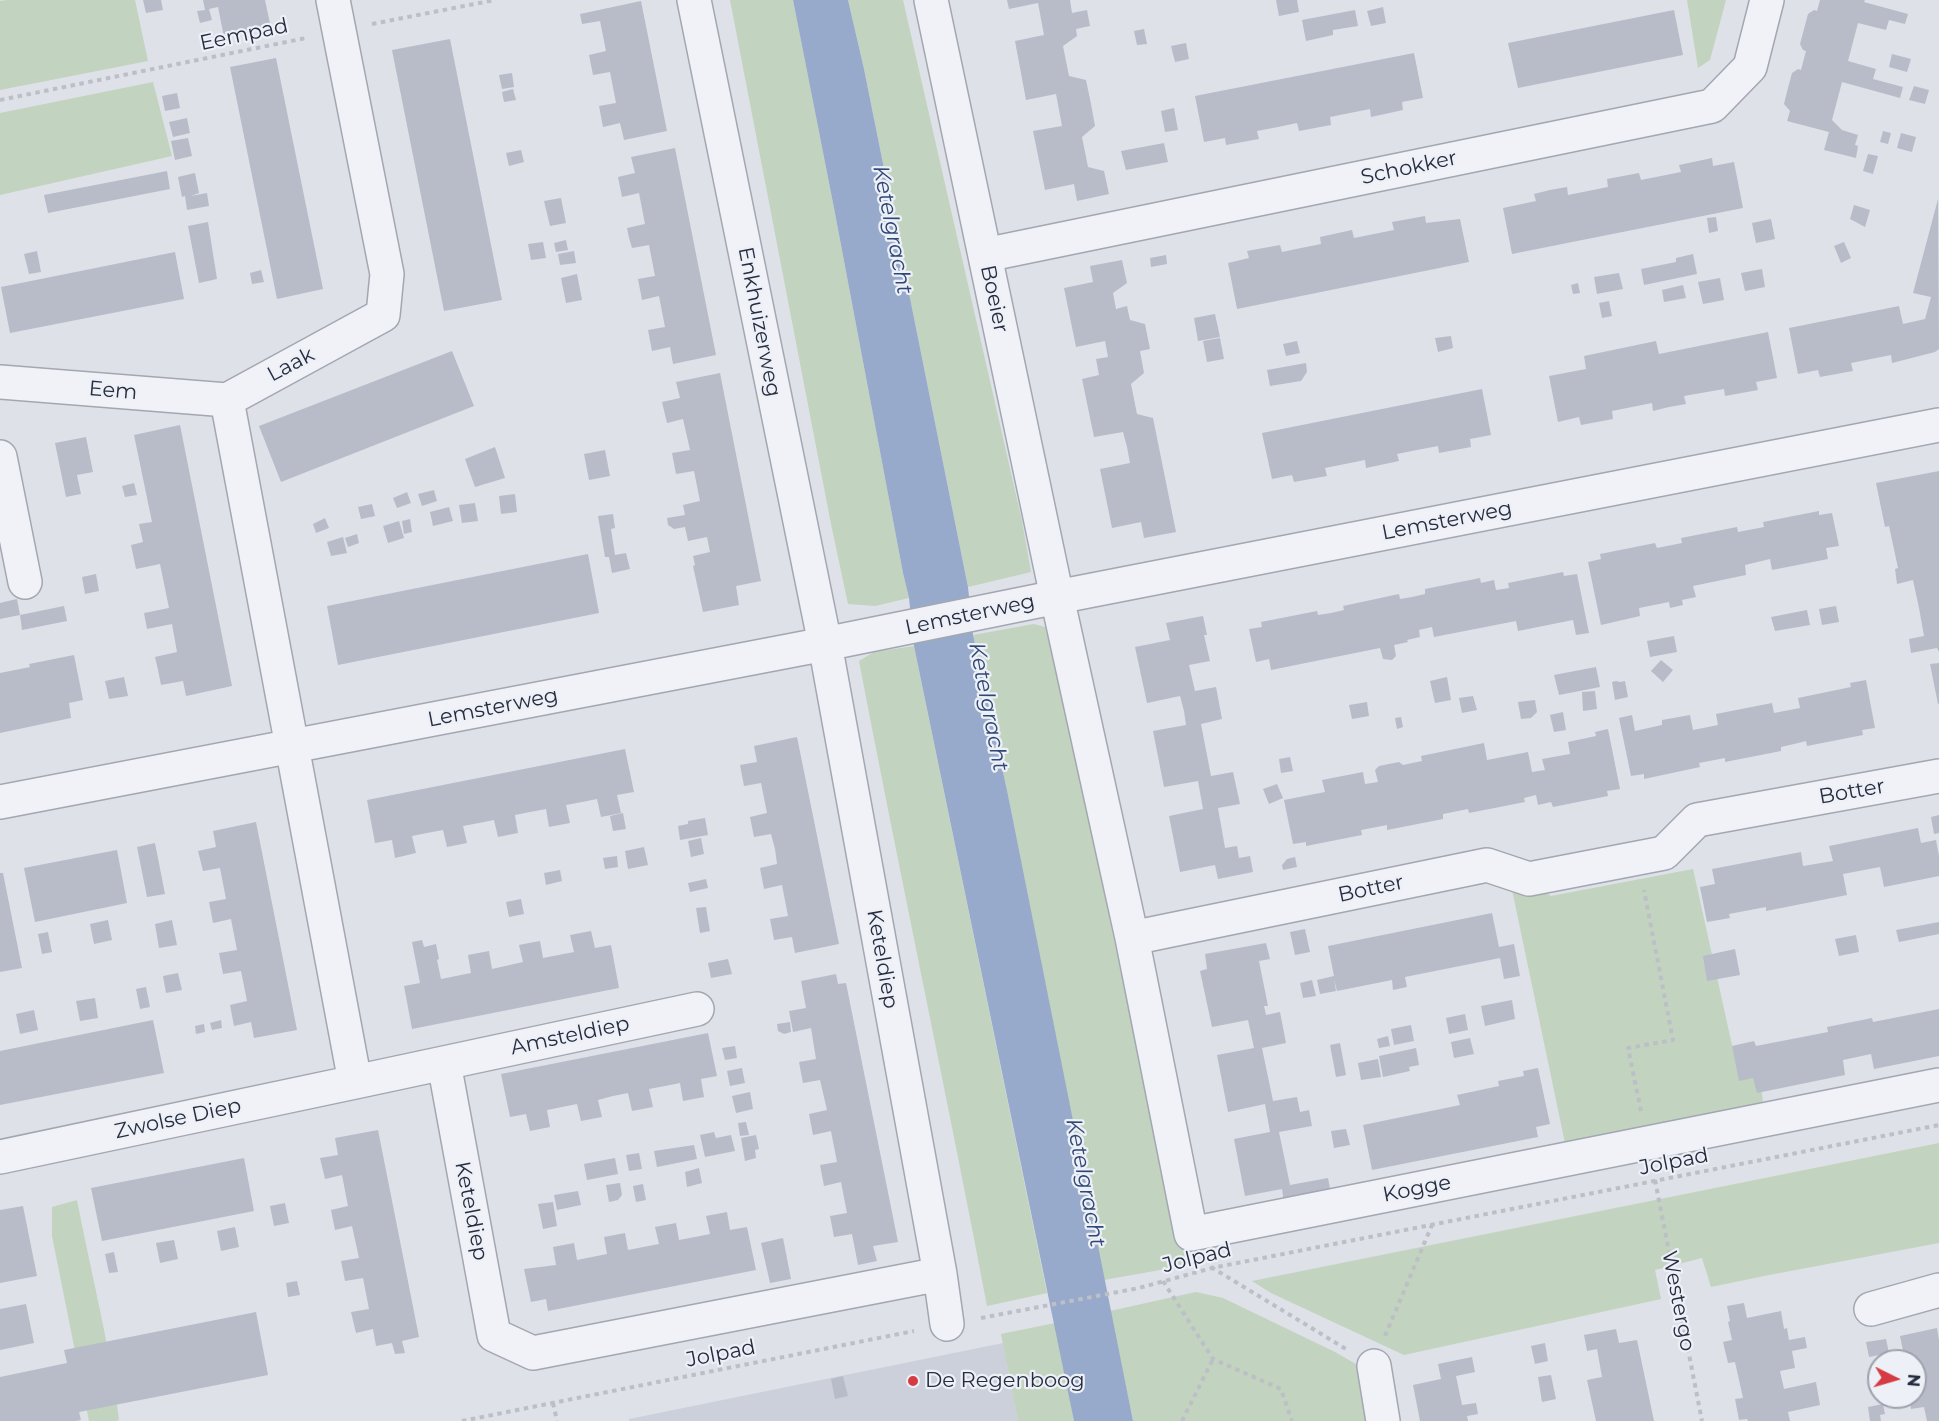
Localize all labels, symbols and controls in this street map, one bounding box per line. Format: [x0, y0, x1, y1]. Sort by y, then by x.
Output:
street label: Eempad [198, 13, 290, 57]
street label: Schokker [1359, 146, 1459, 190]
water label: Ketelgracht [867, 163, 917, 297]
street label: Enkhuizerweg [732, 245, 786, 399]
street label: Boeier [975, 263, 1013, 335]
street label: Laak [263, 342, 319, 388]
street label: Eem [88, 376, 138, 406]
street label: Lemsterweg [1380, 496, 1514, 546]
street label: Lemsterweg [903, 589, 1037, 641]
water label: Ketelgracht [963, 640, 1013, 774]
street label: Lemsterweg [426, 683, 560, 733]
street label: Botter [1817, 774, 1887, 810]
street label: Botter [1336, 870, 1406, 908]
street label: Keteldiep [861, 907, 903, 1011]
street label: Amsteldiep [508, 1011, 632, 1061]
street label: Zwolse Diep [112, 1093, 244, 1145]
water label: Ketelgracht [1060, 1116, 1110, 1250]
street label: Jolpad [1637, 1143, 1711, 1181]
street label: Keteldiep [449, 1159, 493, 1263]
street label: Kogge [1381, 1170, 1453, 1208]
street label: Jolpad [1160, 1237, 1234, 1279]
street label: Westergo [1656, 1249, 1700, 1353]
street label: Jolpad [684, 1335, 758, 1373]
north arrow [1867, 1349, 1927, 1409]
place label: De Regenboog [925, 1368, 1085, 1394]
text: N [1903, 1373, 1923, 1388]
marker: De Regenboog [906, 1374, 920, 1388]

